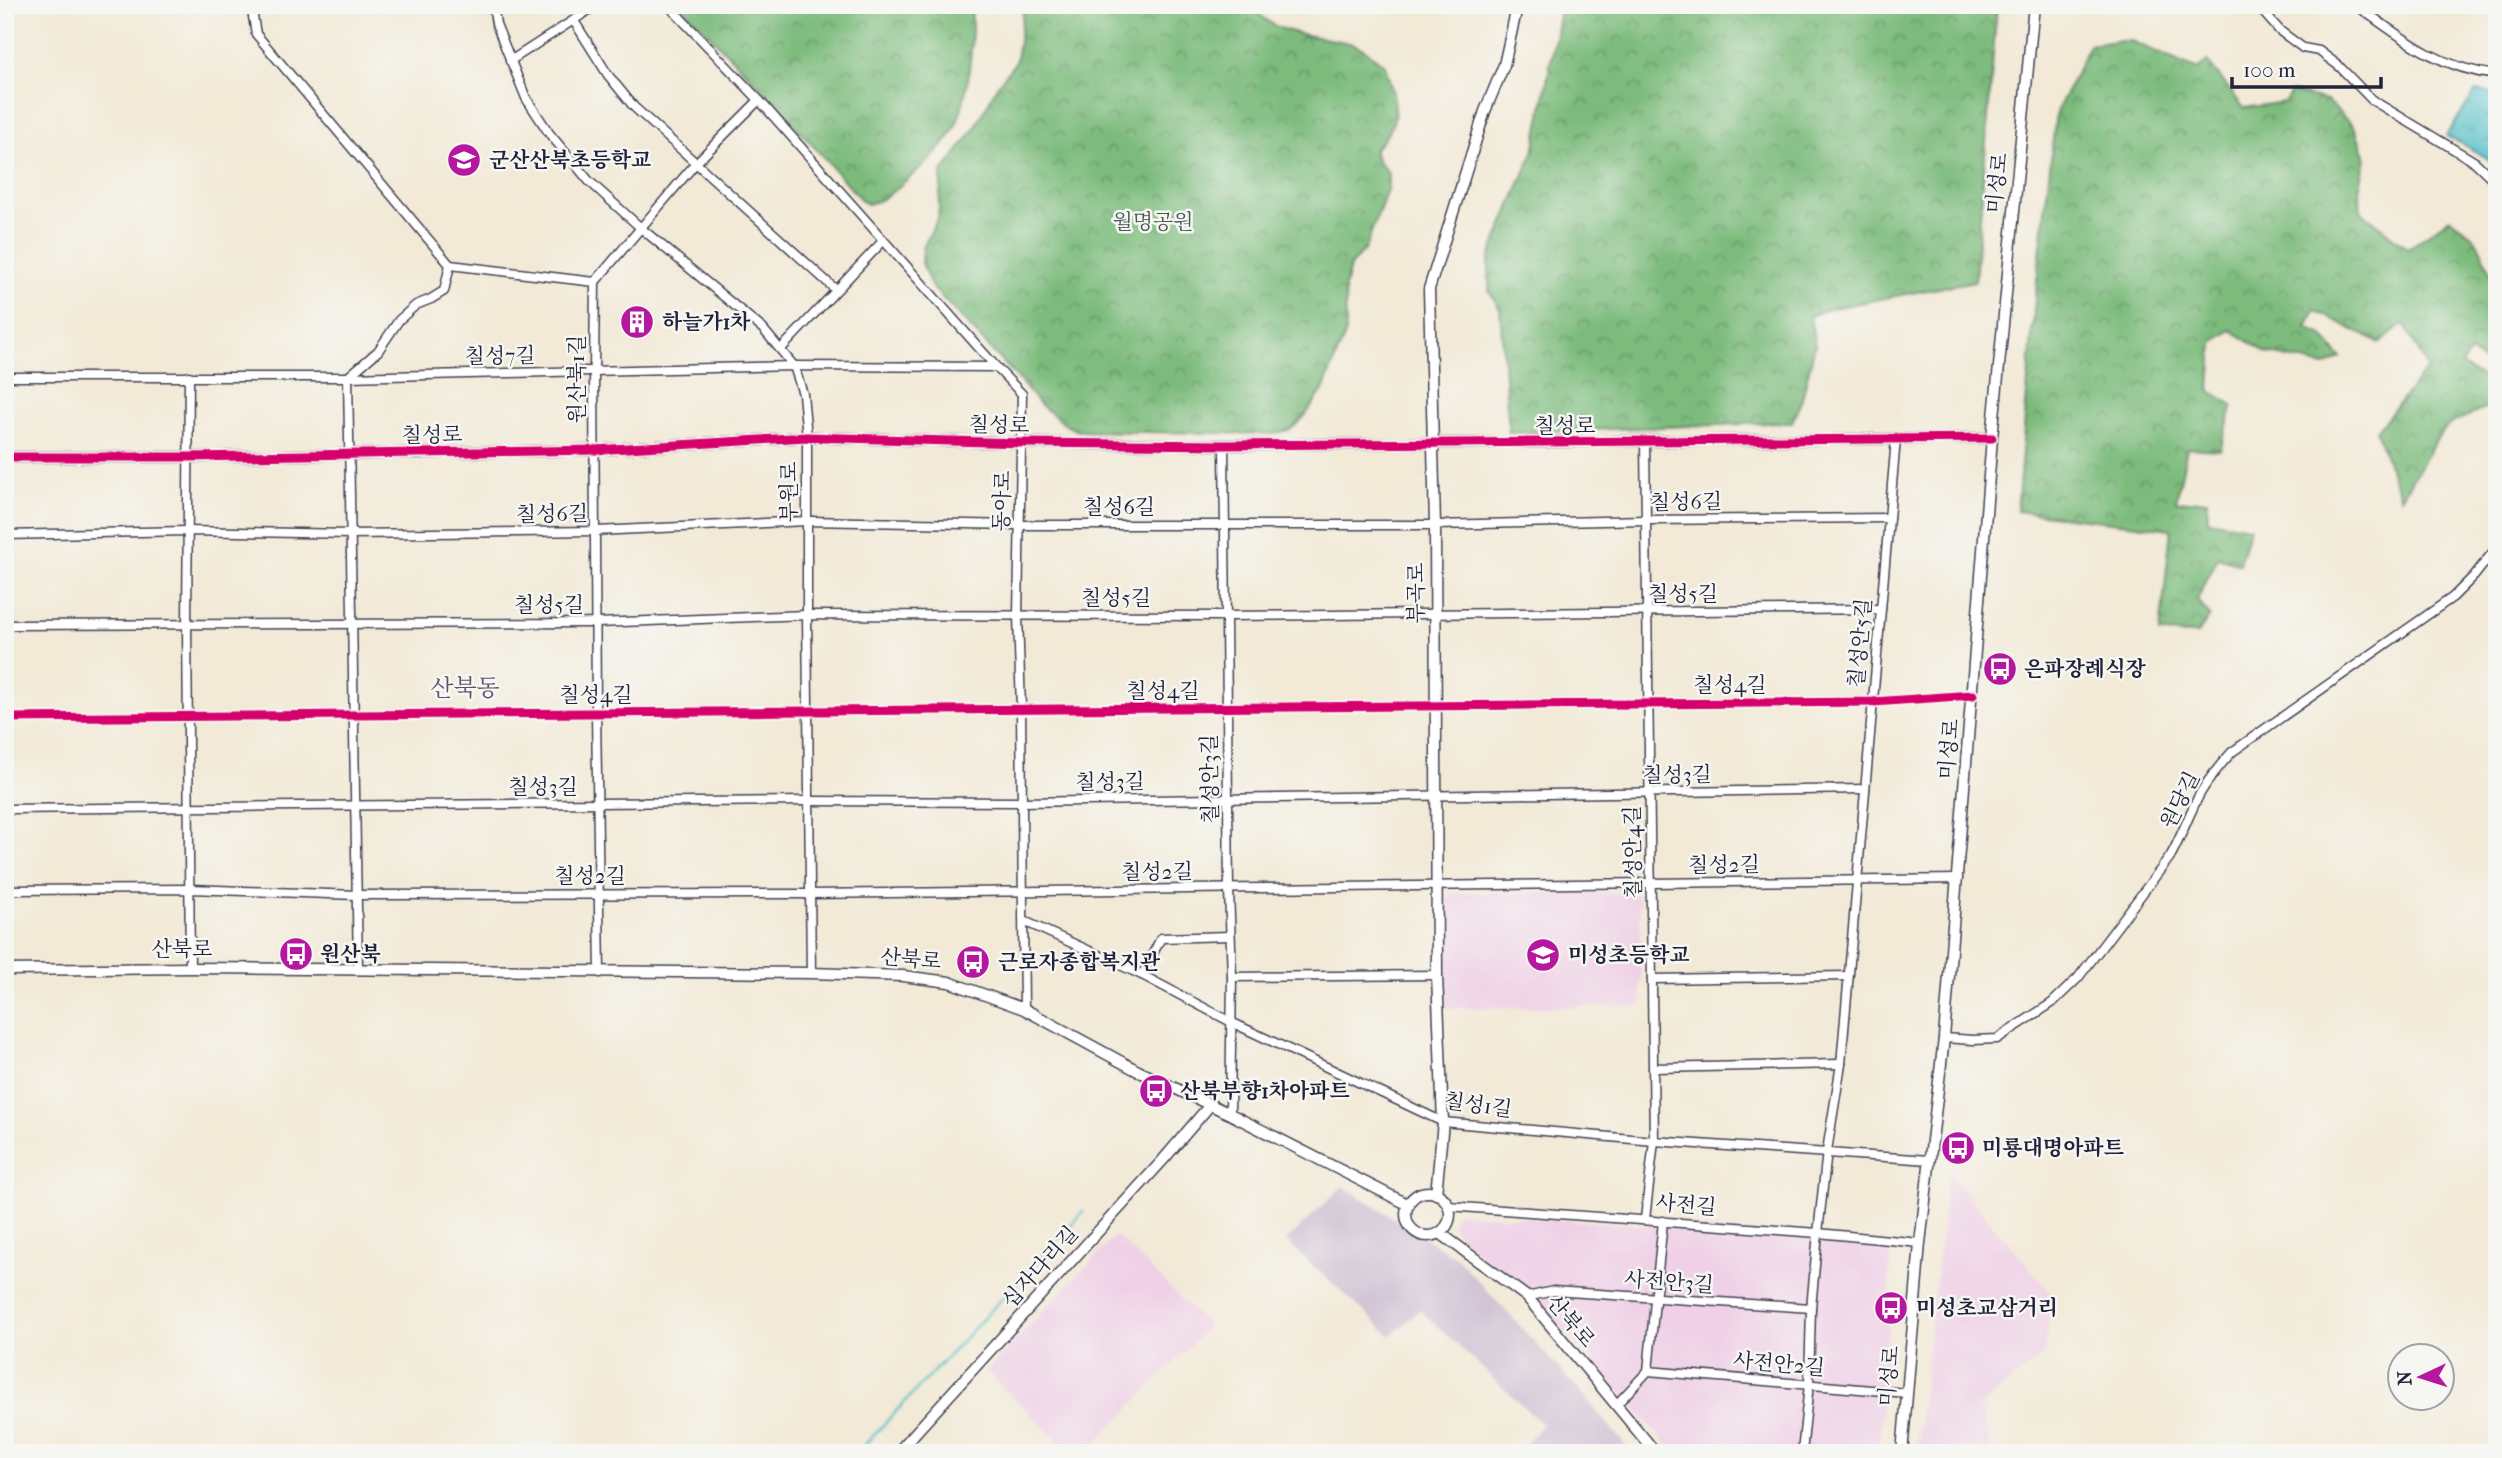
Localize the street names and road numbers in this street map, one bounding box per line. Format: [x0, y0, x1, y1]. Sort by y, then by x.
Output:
street label: 미성로 [1982, 151, 2012, 215]
street label: 원산북1길 [565, 335, 589, 423]
street label: 칠성7길 [464, 343, 536, 369]
street label: 칠성로 [968, 412, 1030, 438]
street label: 칠성로 [1535, 414, 1595, 438]
street label: 칠성로 [401, 422, 463, 448]
street label: 부원로 [777, 462, 801, 522]
street label: 동아로 [989, 470, 1015, 532]
street label: 칠성6길 [1650, 489, 1722, 515]
street label: 칠성6길 [1083, 495, 1155, 519]
street label: 칠성6길 [516, 501, 588, 527]
street label: 부곡로 [1404, 563, 1428, 623]
street label: 칠성5길 [1648, 582, 1718, 606]
street label: 칠성5길 [1081, 586, 1151, 610]
street label: 칠성5길 [514, 593, 584, 617]
street label: 칠성안5길 [1844, 597, 1876, 689]
street label: 칠성4길 [1693, 673, 1767, 697]
street label: 칠성4길 [1126, 679, 1200, 703]
street label: 칠성4길 [559, 683, 633, 707]
street label: 미성로 [1934, 718, 1964, 780]
street label: 칠성안3길 [1197, 734, 1223, 824]
street label: 칠성3길 [1642, 762, 1712, 788]
street label: 원당길 [2155, 767, 2205, 833]
street label: 칠성3길 [1075, 769, 1145, 795]
street label: 칠성3길 [508, 775, 578, 799]
street label: 칠성안4길 [1620, 805, 1646, 899]
street label: 칠성2길 [1688, 852, 1760, 878]
street label: 칠성2길 [1121, 859, 1193, 885]
street label: 칠성2길 [554, 864, 626, 888]
street label: 산북로 [152, 937, 212, 961]
street label: 산북로 [880, 944, 942, 974]
street label: 칠성1길 [1442, 1088, 1514, 1122]
street label: 사전길 [1655, 1190, 1717, 1220]
street label: 십자다리길 [997, 1221, 1083, 1313]
street label: 사전안3길 [1623, 1267, 1715, 1297]
street label: 산북로 [1542, 1290, 1600, 1352]
street label: 미성로 [1874, 1345, 1904, 1407]
street label: 사전안2길 [1732, 1348, 1826, 1380]

